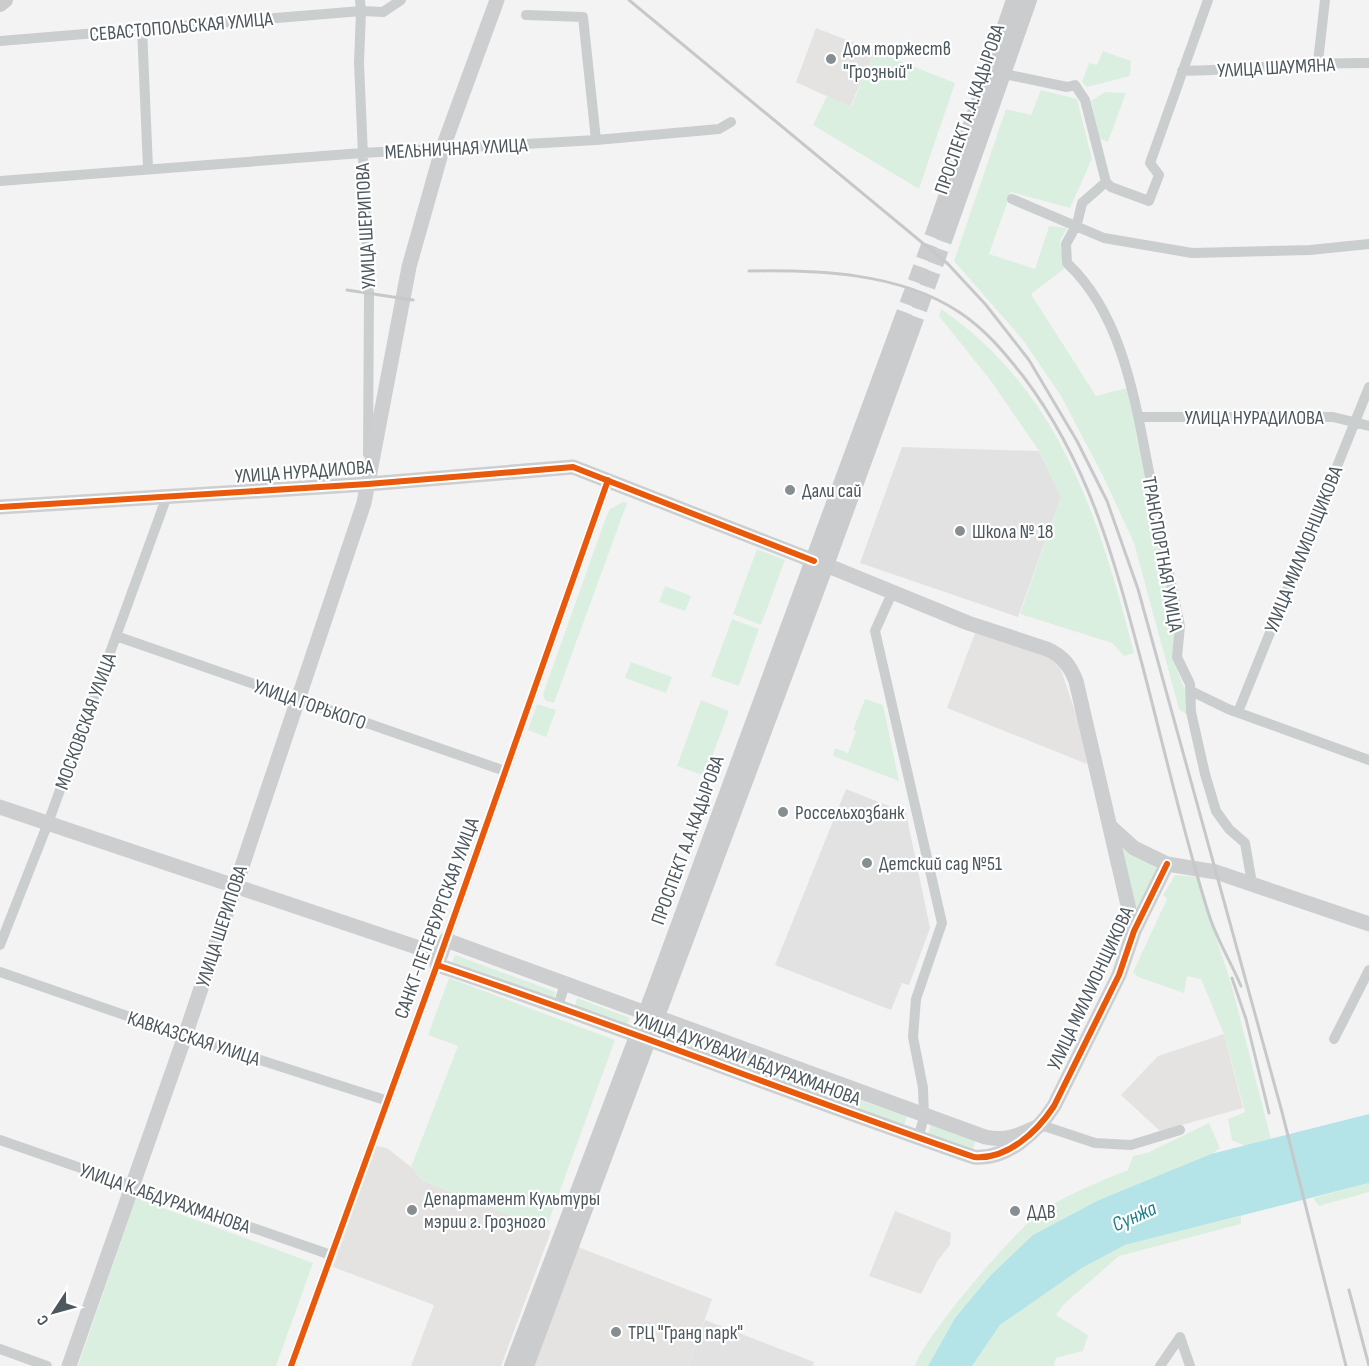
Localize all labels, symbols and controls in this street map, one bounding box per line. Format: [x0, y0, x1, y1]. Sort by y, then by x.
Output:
street label: СЕВАСТОПОЛЬСКАЯ УЛИЦА [88, 7, 274, 47]
street label: ПРОСПЕКТ А.А.КАДЫРОВА [930, 21, 1010, 197]
place label: Дом торжеств "Грозный" [843, 37, 951, 84]
marker: Дом торжеств "Грозный" [824, 52, 838, 66]
street label: УЛИЦА ШАУМЯНА [1217, 53, 1336, 83]
street label: МЕЛЬНИЧНАЯ УЛИЦА [384, 133, 529, 165]
street label: УЛИЦА ШЕРИПОВА [351, 162, 381, 290]
street label: УЛИЦА НУРАДИЛОВА [1184, 406, 1324, 430]
street label: УЛИЦА НУРАДИЛОВА [234, 455, 375, 489]
street label: УЛИЦА МИЛЛИОНЩИКОВА [1260, 462, 1348, 636]
street label: ТРАНСПОРТНАЯ УЛИЦА [1137, 475, 1188, 634]
place label: Дали сай [802, 479, 862, 503]
marker: Дали сай [783, 483, 797, 497]
place label: Школа № 18 [972, 520, 1054, 544]
marker: Школа № 18 [953, 524, 967, 538]
street label: МОСКОВСКАЯ УЛИЦА [50, 649, 122, 793]
street label: УЛИЦА ГОРЬКОГО [250, 674, 369, 735]
street label: ПРОСПЕКТ А.А.КАДЫРОВА [646, 752, 730, 928]
place label: Россельхозбанк [795, 801, 905, 825]
marker: Россельхозбанк [776, 805, 790, 819]
street label: САНКТ-ПЕТЕРБУРГСКАЯ УЛИЦА [389, 814, 485, 1022]
place label: Детский сад №51 [879, 852, 1002, 876]
marker: Детский сад №51 [860, 856, 874, 870]
street label: УЛИЦА ШЕРИПОВА [191, 862, 253, 990]
street label: УЛИЦА МИЛЛИОНЩИКОВА [1043, 903, 1139, 1074]
street label: КАВКАЗСКАЯ УЛИЦА [124, 1006, 263, 1072]
street label: УЛИЦА ДУКУВАХИ АБДУРАХМАНОВА [630, 1007, 864, 1111]
street label: УЛИЦА К.АБДУРАХМАНОВА [76, 1158, 254, 1240]
place label: Департамент Культуры мэрии г. Грозного [424, 1187, 600, 1234]
water label: Сунжа [1108, 1195, 1161, 1237]
place label: ДДВ [1027, 1200, 1056, 1224]
marker: Департамент Культуры мэрии г. Грозного [405, 1203, 419, 1217]
marker: ДДВ [1008, 1204, 1022, 1218]
north arrow [24, 1282, 84, 1342]
text: С [33, 1311, 53, 1329]
place label: ТРЦ "Гранд парк" [628, 1321, 743, 1345]
marker: ТРЦ "Гранд парк" [609, 1325, 623, 1339]

